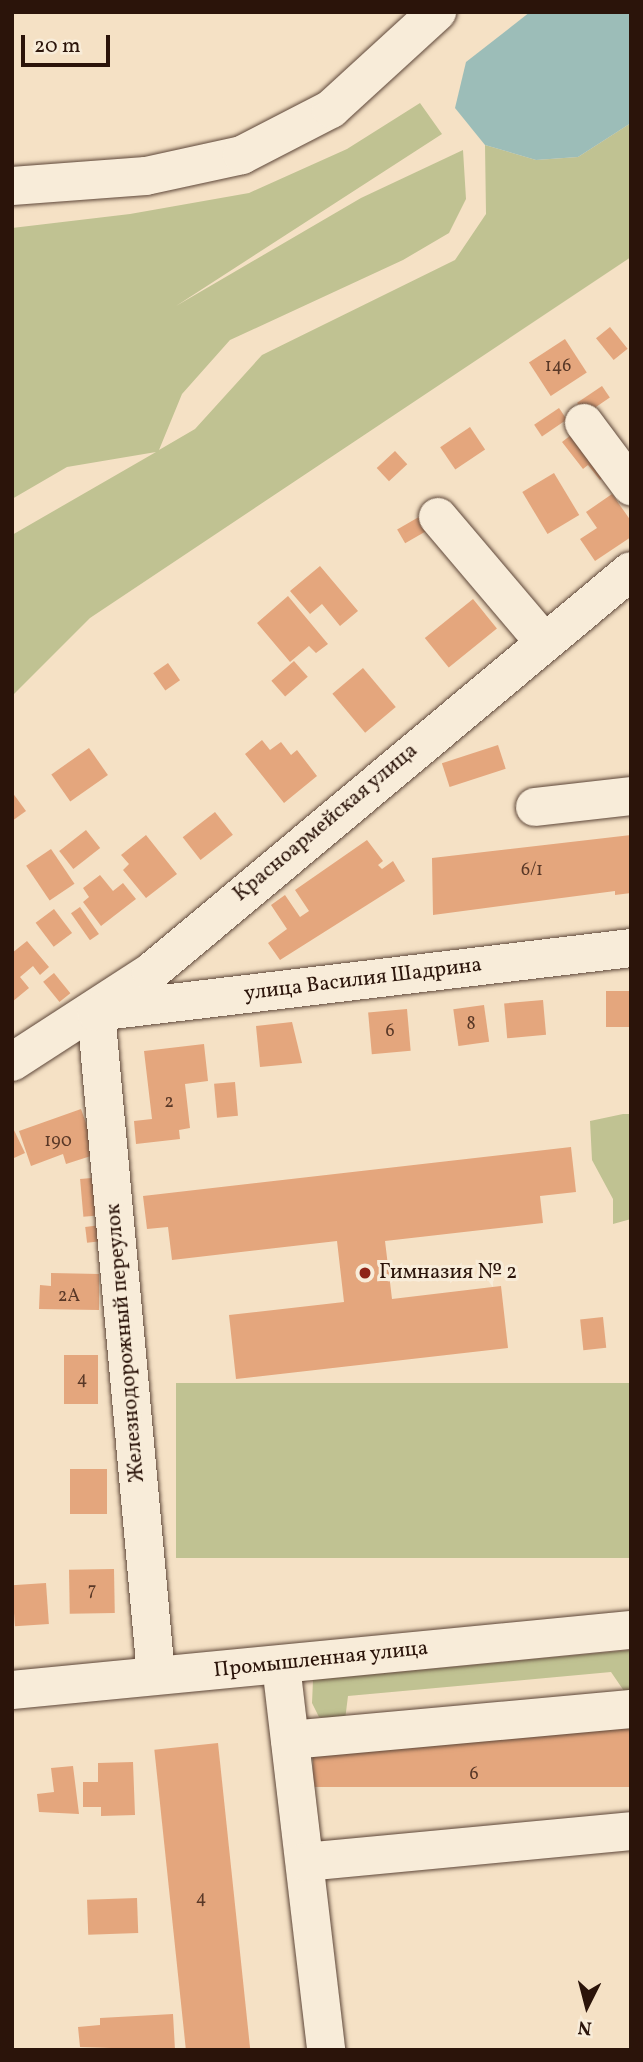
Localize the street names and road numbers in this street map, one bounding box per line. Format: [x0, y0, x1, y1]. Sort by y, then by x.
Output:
street label: Красноармейская улица [229, 738, 423, 908]
street label: улица Василия Шадрина [243, 953, 483, 1007]
street label: Железнодорожный переулок [101, 1203, 151, 1483]
street label: Промышленная улица [212, 1636, 430, 1684]

